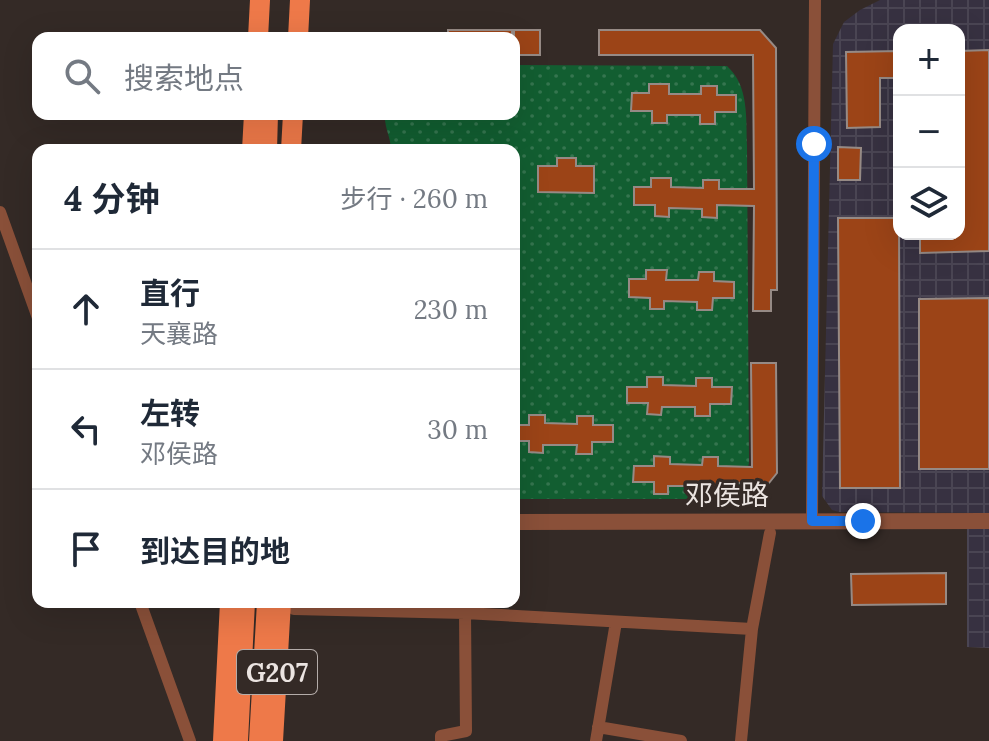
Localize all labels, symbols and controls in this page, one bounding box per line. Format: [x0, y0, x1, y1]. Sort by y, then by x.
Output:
map controls [893, 24, 965, 240]
button: + [893, 24, 965, 96]
search box [32, 32, 520, 120]
icon: search [60, 54, 104, 98]
text: 搜索地点 [124, 59, 244, 97]
button: − [893, 96, 965, 168]
route start [796, 126, 832, 162]
button: layers [893, 168, 965, 240]
text: 4 分钟 [64, 177, 160, 220]
text: 步行 · 260 m [341, 182, 488, 215]
text: 直行 [140, 274, 200, 312]
icon: ahead [64, 287, 108, 331]
text: 230 m [414, 293, 488, 326]
text: 天襄路 [140, 317, 218, 350]
text: 左转 [140, 394, 200, 432]
icon: left [64, 407, 108, 451]
text: 30 m [427, 413, 488, 446]
text: 邓侯路 [140, 437, 218, 470]
street label: 邓侯路 [685, 477, 769, 513]
route end [845, 503, 881, 539]
icon: arrive [64, 527, 108, 571]
text: 到达目的地 [140, 532, 290, 570]
road number: G207 [237, 650, 317, 694]

